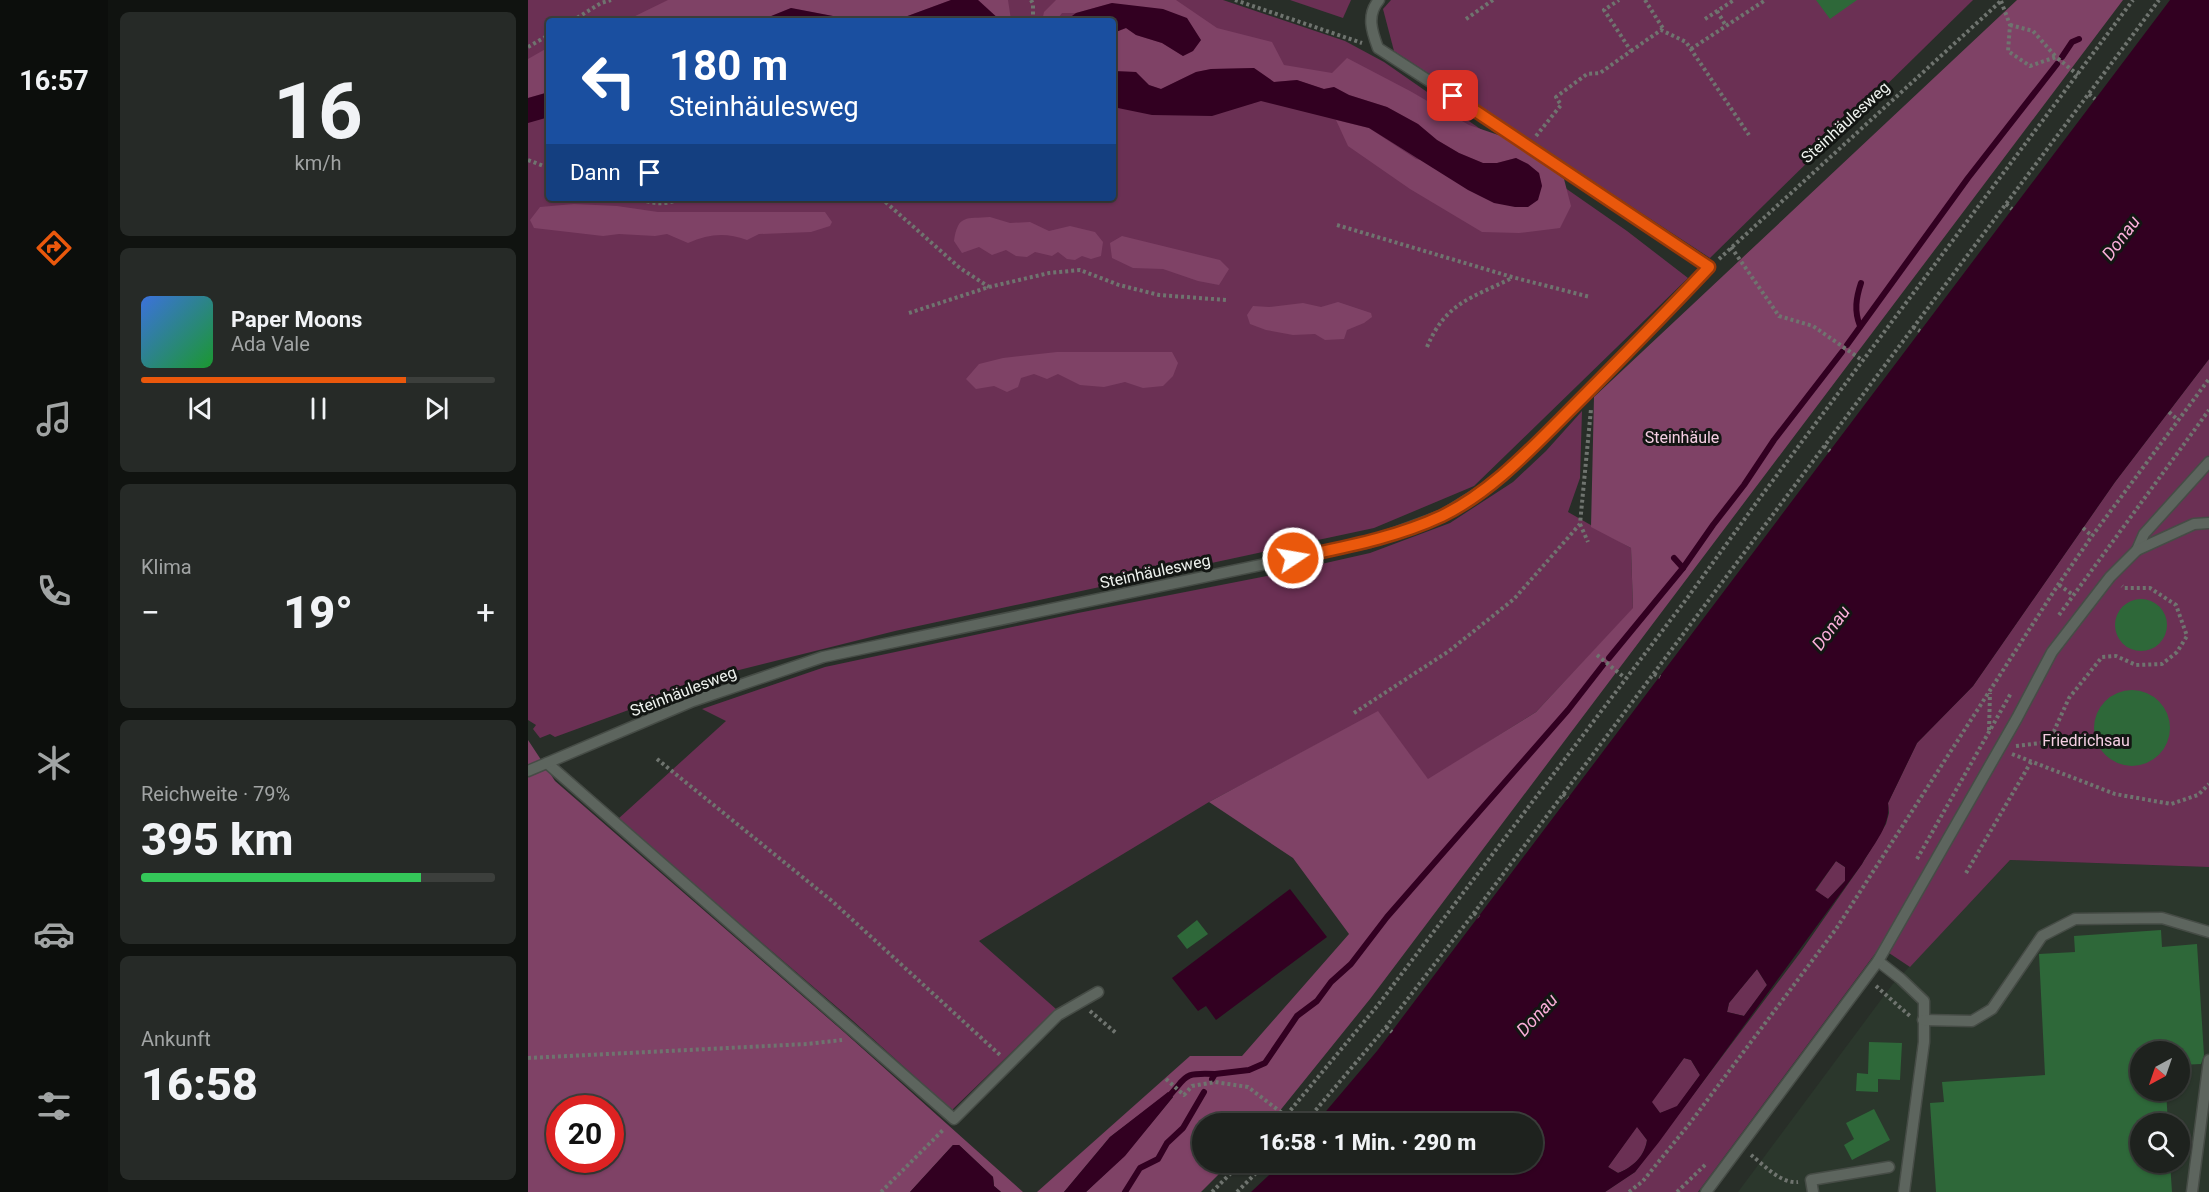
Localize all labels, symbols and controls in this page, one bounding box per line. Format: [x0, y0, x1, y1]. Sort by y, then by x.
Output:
text: 180 m [669, 41, 788, 90]
icon: left [570, 42, 648, 120]
text: 16:57 [19, 65, 89, 97]
text: 16 [273, 66, 363, 157]
pin [1427, 70, 1478, 121]
street label: Steinhäulesweg [1797, 78, 1893, 167]
icon: arrive [1436, 79, 1469, 112]
text: Steinhäulesweg [669, 91, 859, 123]
text: km/h [295, 151, 341, 175]
icon: arrive [633, 156, 666, 189]
text: Dann [570, 160, 621, 185]
water label: Donau [2097, 211, 2144, 264]
icon: directions [33, 227, 75, 269]
text: Paper Moons [231, 307, 362, 332]
text: Ada Vale [231, 332, 310, 356]
icon: previous [184, 392, 217, 425]
icon: pause [302, 392, 335, 425]
icon: next [420, 392, 453, 425]
icon: music [33, 398, 75, 440]
park label: Steinhäule [1645, 428, 1719, 447]
position arrow [1261, 526, 1325, 590]
street label: Steinhäulesweg [1098, 551, 1212, 592]
text: Klima [141, 555, 192, 579]
icon: phone [33, 570, 75, 612]
text: 19° [283, 586, 353, 639]
text: − [141, 593, 160, 632]
text: + [476, 593, 495, 632]
water label: Donau [1807, 601, 1854, 654]
street label: Steinhäulesweg [627, 662, 739, 720]
park label: Friedrichsau [2042, 731, 2130, 750]
icon: climate [33, 742, 75, 784]
text: Reichweite · 79% [141, 782, 290, 806]
text: 395 km [141, 813, 293, 866]
icon: car [33, 913, 75, 955]
water label: Donau [1512, 989, 1562, 1040]
text: Ankunft [141, 1027, 211, 1051]
north arrow [2130, 1041, 2190, 1101]
map controls [2130, 1041, 2190, 1173]
text: 16:58 [141, 1058, 258, 1111]
icon: filters [33, 1085, 75, 1127]
speed limit sign: 20 [546, 1095, 624, 1173]
button: search [2130, 1113, 2190, 1173]
text: 16:58 · 1 Min. · 290 m [1259, 1130, 1476, 1155]

